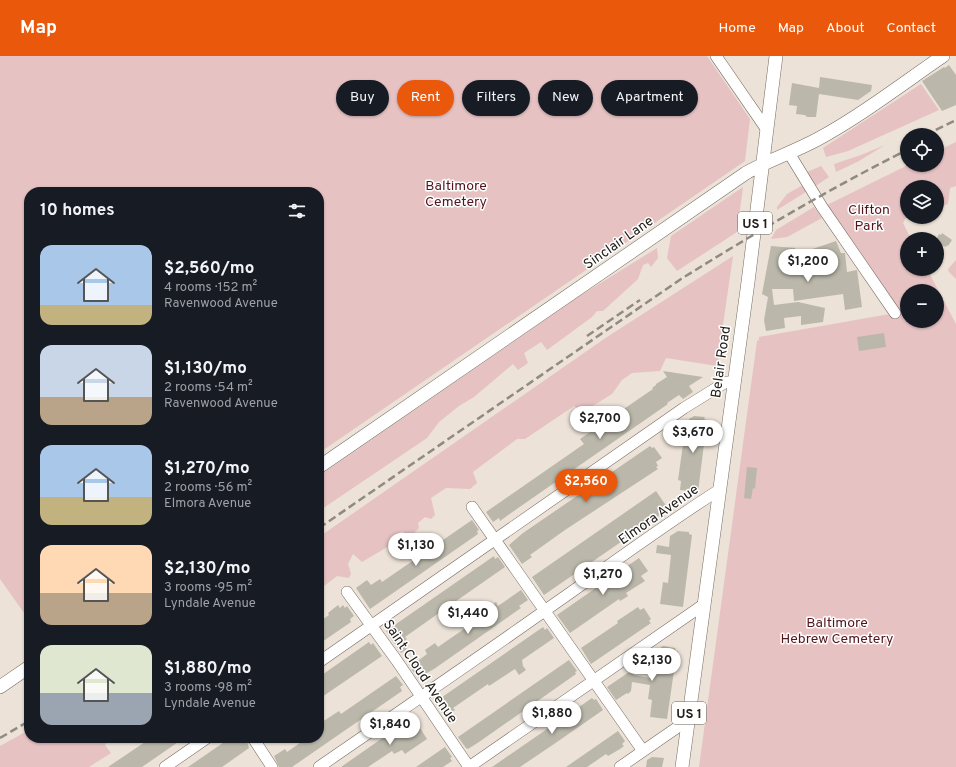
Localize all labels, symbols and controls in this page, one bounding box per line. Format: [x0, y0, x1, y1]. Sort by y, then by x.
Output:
text: Map [20, 16, 57, 40]
text: Home [719, 20, 756, 37]
text: Map [778, 20, 804, 37]
text: About [826, 20, 865, 37]
text: Contact [887, 20, 936, 37]
chip: Buy [336, 80, 389, 116]
chip: Rent [397, 80, 454, 116]
chip: Filters [462, 80, 530, 116]
chip: New [538, 80, 593, 116]
chip: Apartment [601, 80, 698, 116]
map controls [900, 128, 944, 328]
button: locate [900, 128, 944, 172]
park label: Baltimore Cemetery [425, 178, 487, 211]
button: layers [900, 180, 944, 224]
text: 10 homes [40, 200, 115, 222]
icon: filters [286, 200, 308, 222]
park label: Clifton Park [848, 202, 890, 235]
road number: US 1 [738, 212, 772, 234]
street label: Sinclair Lane [581, 213, 657, 274]
button: + [900, 232, 944, 276]
pin: $1,200 [775, 249, 841, 283]
text: $1,200 [787, 254, 829, 270]
text: $2,560/mo [164, 258, 254, 280]
icon: home [72, 261, 120, 309]
text: 4 rooms · 152 m² [164, 280, 257, 296]
button: − [900, 284, 944, 328]
text: Ravenwood Avenue [164, 296, 278, 312]
street label: Belair Road [708, 325, 735, 399]
text: $1,130/mo [164, 358, 247, 380]
icon: home [72, 361, 120, 409]
text: 2 rooms · 54 m² [164, 380, 253, 396]
text: Ravenwood Avenue [164, 396, 278, 412]
pin: $2,700 [567, 406, 633, 440]
text: $2,700 [579, 411, 621, 427]
pin: $3,670 [660, 420, 726, 454]
text: $3,670 [672, 425, 714, 441]
text: $1,270/mo [164, 458, 250, 480]
icon: home [72, 461, 120, 509]
pin: $2,560 [553, 469, 619, 503]
text: $2,560 [564, 474, 608, 490]
text: 2 rooms · 56 m² [164, 480, 252, 496]
street label: Elmora Avenue [616, 481, 702, 549]
text: Elmora Avenue [164, 496, 251, 512]
pin: $1,130 [383, 533, 449, 567]
text: $1,130 [397, 538, 435, 554]
text: $2,130/mo [164, 558, 250, 580]
icon: home [72, 561, 120, 609]
pin: $1,270 [570, 562, 636, 596]
text: $1,270 [583, 567, 623, 583]
text: 3 rooms · 95 m² [164, 580, 252, 596]
text: Lyndale Avenue [164, 596, 256, 612]
pin: $1,440 [435, 601, 501, 635]
text: $1,440 [447, 606, 489, 622]
park label: Baltimore Hebrew Cemetery [780, 615, 894, 648]
street label: Saint Cloud Avenue [379, 617, 461, 727]
pin: $2,130 [619, 648, 685, 682]
text: $2,130 [632, 653, 672, 669]
text: $1,880/mo [164, 658, 251, 680]
icon: home [72, 661, 120, 709]
text: 3 rooms · 98 m² [164, 680, 252, 696]
text: Lyndale Avenue [164, 696, 256, 712]
pin: $1,880 [519, 701, 585, 735]
road number: US 1 [672, 702, 706, 724]
text: $1,880 [531, 706, 573, 722]
pin: $1,840 [357, 712, 423, 746]
text: $1,840 [369, 717, 411, 733]

